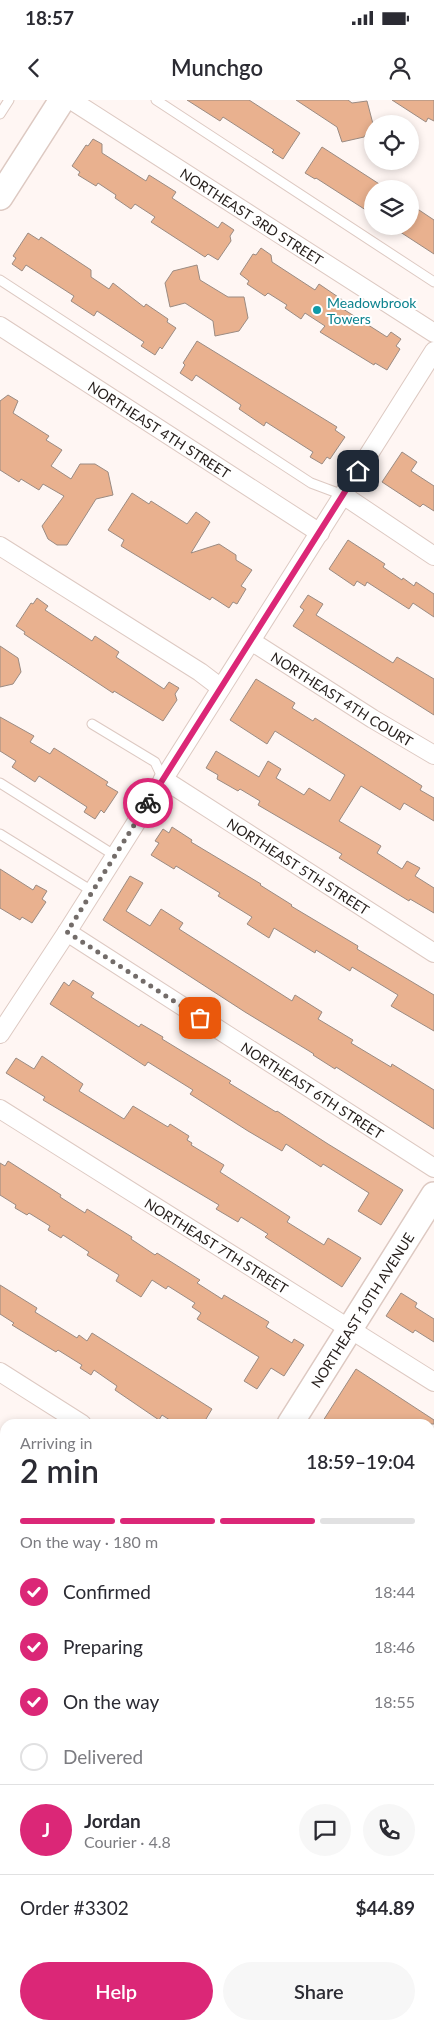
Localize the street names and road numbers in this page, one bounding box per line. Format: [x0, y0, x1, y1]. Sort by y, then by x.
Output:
street label: NORTHEAST 3RD STREET [177, 164, 327, 269]
street label: NORTHEAST 4TH STREET [85, 377, 234, 482]
street label: NORTHEAST 4TH COURT [268, 648, 417, 750]
street label: NORTHEAST 5TH STREET [224, 814, 373, 918]
street label: NORTHEAST 6TH STREET [238, 1038, 388, 1142]
street label: NORTHEAST 7TH STREET [142, 1194, 292, 1297]
street label: NORTHEAST 10TH AVENUE [307, 1229, 417, 1390]

